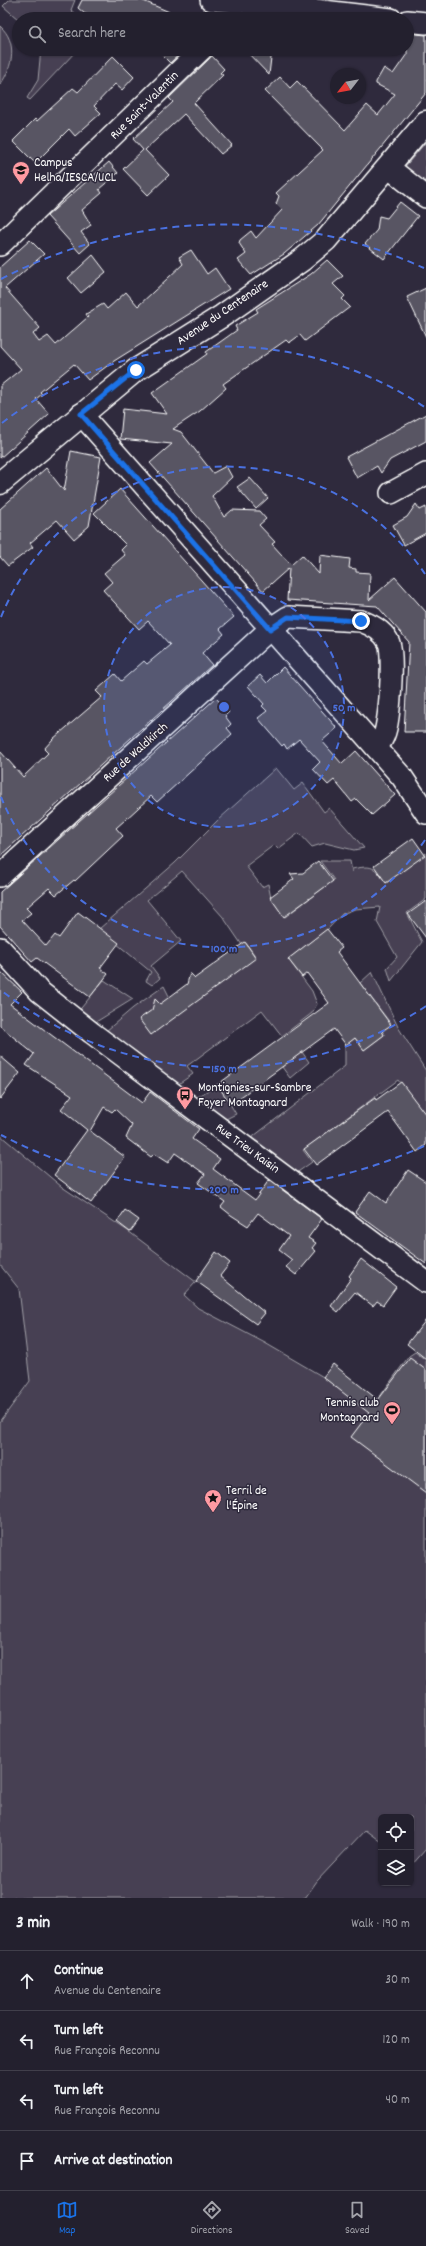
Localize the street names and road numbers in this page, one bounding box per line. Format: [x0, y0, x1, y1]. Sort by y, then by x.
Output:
street label: Rue Saint-Valentin [106, 67, 184, 145]
street label: Avenue du Centenaire [173, 275, 273, 351]
street label: Rue de Waldkirch [99, 719, 173, 787]
street label: Rue Trieu Kaisin [211, 1119, 283, 1179]

